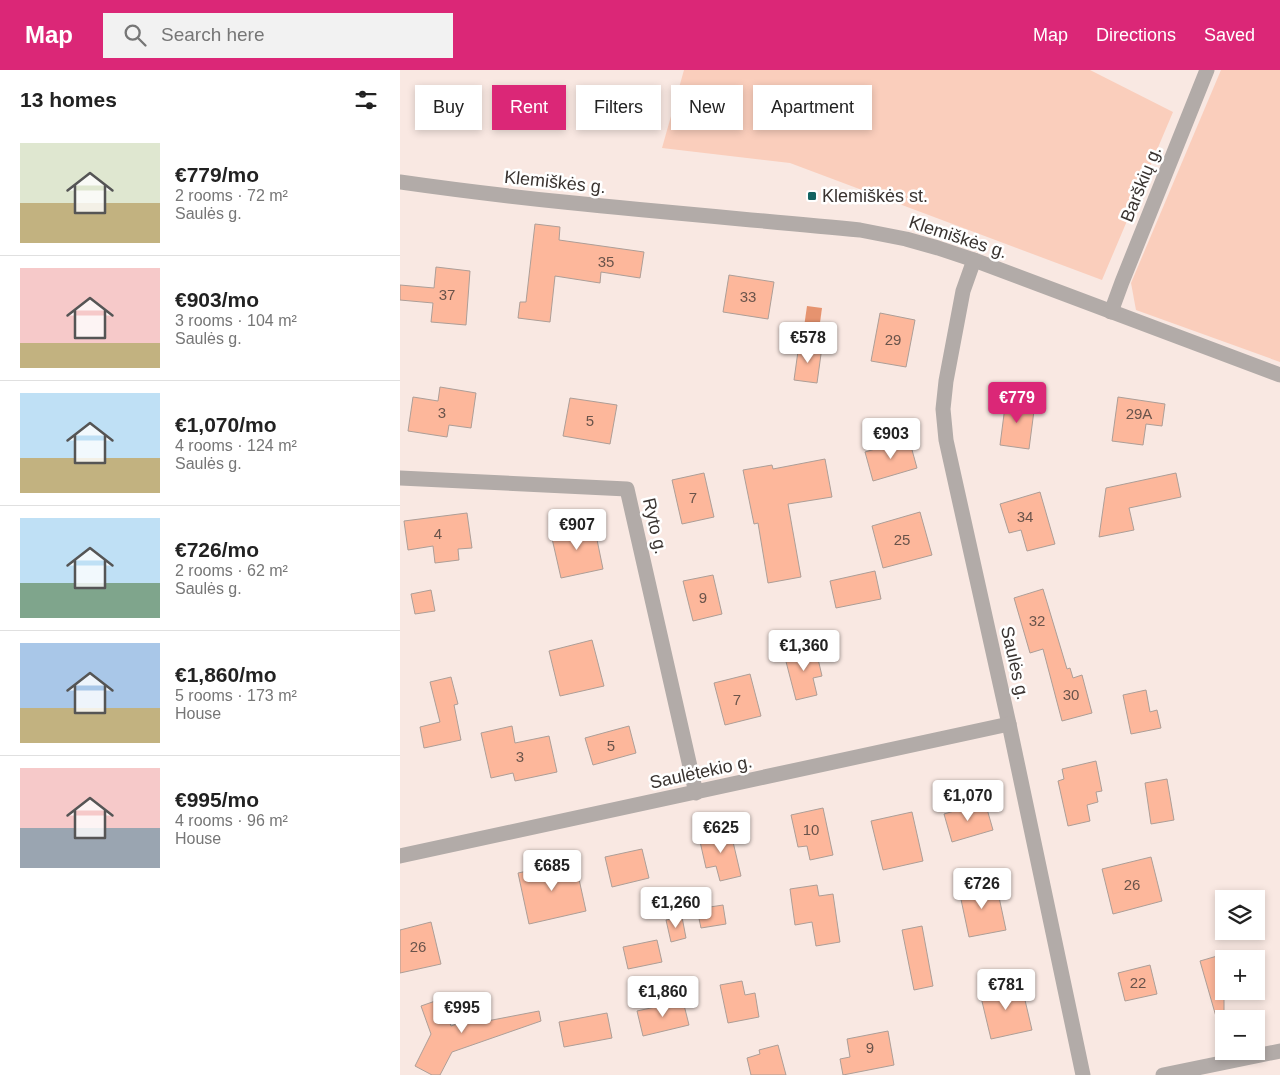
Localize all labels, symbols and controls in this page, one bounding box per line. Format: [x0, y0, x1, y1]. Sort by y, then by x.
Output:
search box [103, 13, 453, 58]
text: Map [25, 21, 73, 48]
icon: search [121, 21, 149, 49]
text: Search here [161, 24, 265, 45]
text: Map [1033, 25, 1068, 45]
text: Directions [1096, 25, 1176, 45]
text: Saved [1204, 25, 1255, 45]
chip: Buy [415, 85, 482, 130]
chip: Rent [492, 85, 566, 130]
chip: Filters [576, 85, 661, 130]
chip: New [671, 85, 743, 130]
chip: Apartment [753, 85, 872, 130]
icon: filters [352, 86, 380, 114]
text: 13 homes [20, 88, 117, 111]
street label: Barškių g. [1117, 143, 1165, 225]
icon: home [60, 163, 120, 223]
text: €779/mo [175, 163, 259, 186]
street label: Klemiškės g. [503, 167, 607, 197]
place label: Klemiškės st. [822, 186, 928, 206]
text: 2 rooms · 72 m² [175, 187, 288, 204]
marker: Klemiškės st. [806, 190, 818, 202]
text: Saulės g. [175, 205, 242, 222]
street label: Klemiškės g. [906, 212, 1010, 262]
house number: 35 [598, 253, 614, 270]
house number: 37 [439, 286, 455, 303]
icon: home [60, 288, 120, 348]
text: €903/mo [175, 288, 259, 311]
house number: 33 [740, 288, 756, 305]
text: 3 rooms · 104 m² [175, 312, 297, 329]
pin: €578 [778, 322, 838, 364]
text: €578 [790, 329, 826, 346]
text: Saulės g. [175, 330, 242, 347]
house number: 29 [885, 331, 901, 348]
pin: €779 [987, 382, 1047, 424]
text: €779 [999, 389, 1035, 406]
house number: 3 [438, 404, 446, 421]
house number: 29A [1126, 405, 1152, 422]
house number: 5 [586, 412, 594, 429]
icon: home [60, 413, 120, 473]
text: €1,070/mo [175, 413, 277, 436]
pin: €903 [861, 418, 921, 460]
text: €903 [873, 425, 909, 442]
text: 4 rooms · 124 m² [175, 437, 297, 454]
text: Saulės g. [175, 455, 242, 472]
house number: 7 [689, 489, 697, 506]
street label: Ryto g. [639, 496, 671, 556]
pin: €907 [547, 508, 607, 551]
house number: 34 [1017, 508, 1033, 525]
text: €907 [559, 516, 595, 533]
house number: 4 [434, 525, 442, 542]
house number: 25 [894, 531, 910, 548]
icon: home [60, 538, 120, 598]
text: €726/mo [175, 538, 259, 561]
text: 2 rooms · 62 m² [175, 562, 288, 579]
text: Saulės g. [175, 580, 242, 597]
house number: 9 [699, 589, 707, 606]
house number: 32 [1029, 612, 1045, 629]
street label: Saulės g. [997, 624, 1033, 702]
pin: €1,360 [763, 630, 845, 672]
text: €1,360 [780, 637, 828, 654]
icon: home [60, 663, 120, 723]
text: €1,860/mo [175, 663, 277, 686]
house number: 30 [1063, 686, 1079, 703]
text: 5 rooms · 173 m² [175, 687, 297, 704]
house number: 7 [733, 691, 741, 708]
text: House [175, 705, 221, 722]
house number: 5 [607, 737, 615, 754]
house number: 3 [516, 748, 524, 765]
street label: Saulėtekio g. [648, 751, 754, 793]
pin: €1,070 [927, 780, 1009, 822]
text: €1,070 [944, 787, 992, 804]
icon: home [60, 788, 120, 848]
text: €995/mo [175, 788, 259, 811]
text: 4 rooms · 96 m² [175, 812, 288, 829]
pin: €625 [691, 812, 751, 854]
text: €625 [703, 819, 739, 836]
house number: 10 [803, 821, 819, 838]
text: House [175, 830, 221, 847]
pin: €685 [522, 850, 582, 892]
text: €685 [534, 857, 570, 874]
pin: €726 [952, 868, 1012, 910]
text: €726 [964, 875, 1000, 892]
house number: 26 [1124, 876, 1140, 893]
pin: €1,260 [635, 886, 717, 929]
map controls [1215, 890, 1265, 1060]
button: layers [1215, 890, 1265, 940]
text: €1,260 [652, 894, 700, 911]
house number: 26 [410, 938, 426, 955]
button: + [1215, 950, 1265, 1000]
pin: €781 [976, 968, 1036, 1011]
house number: 22 [1130, 974, 1146, 991]
pin: €1,860 [622, 976, 704, 1018]
text: €781 [988, 976, 1024, 993]
text: €1,860 [639, 983, 687, 1000]
pin: €995 [432, 992, 492, 1034]
text: €995 [444, 999, 480, 1016]
button: − [1215, 1010, 1265, 1060]
house number: 9 [866, 1039, 874, 1056]

